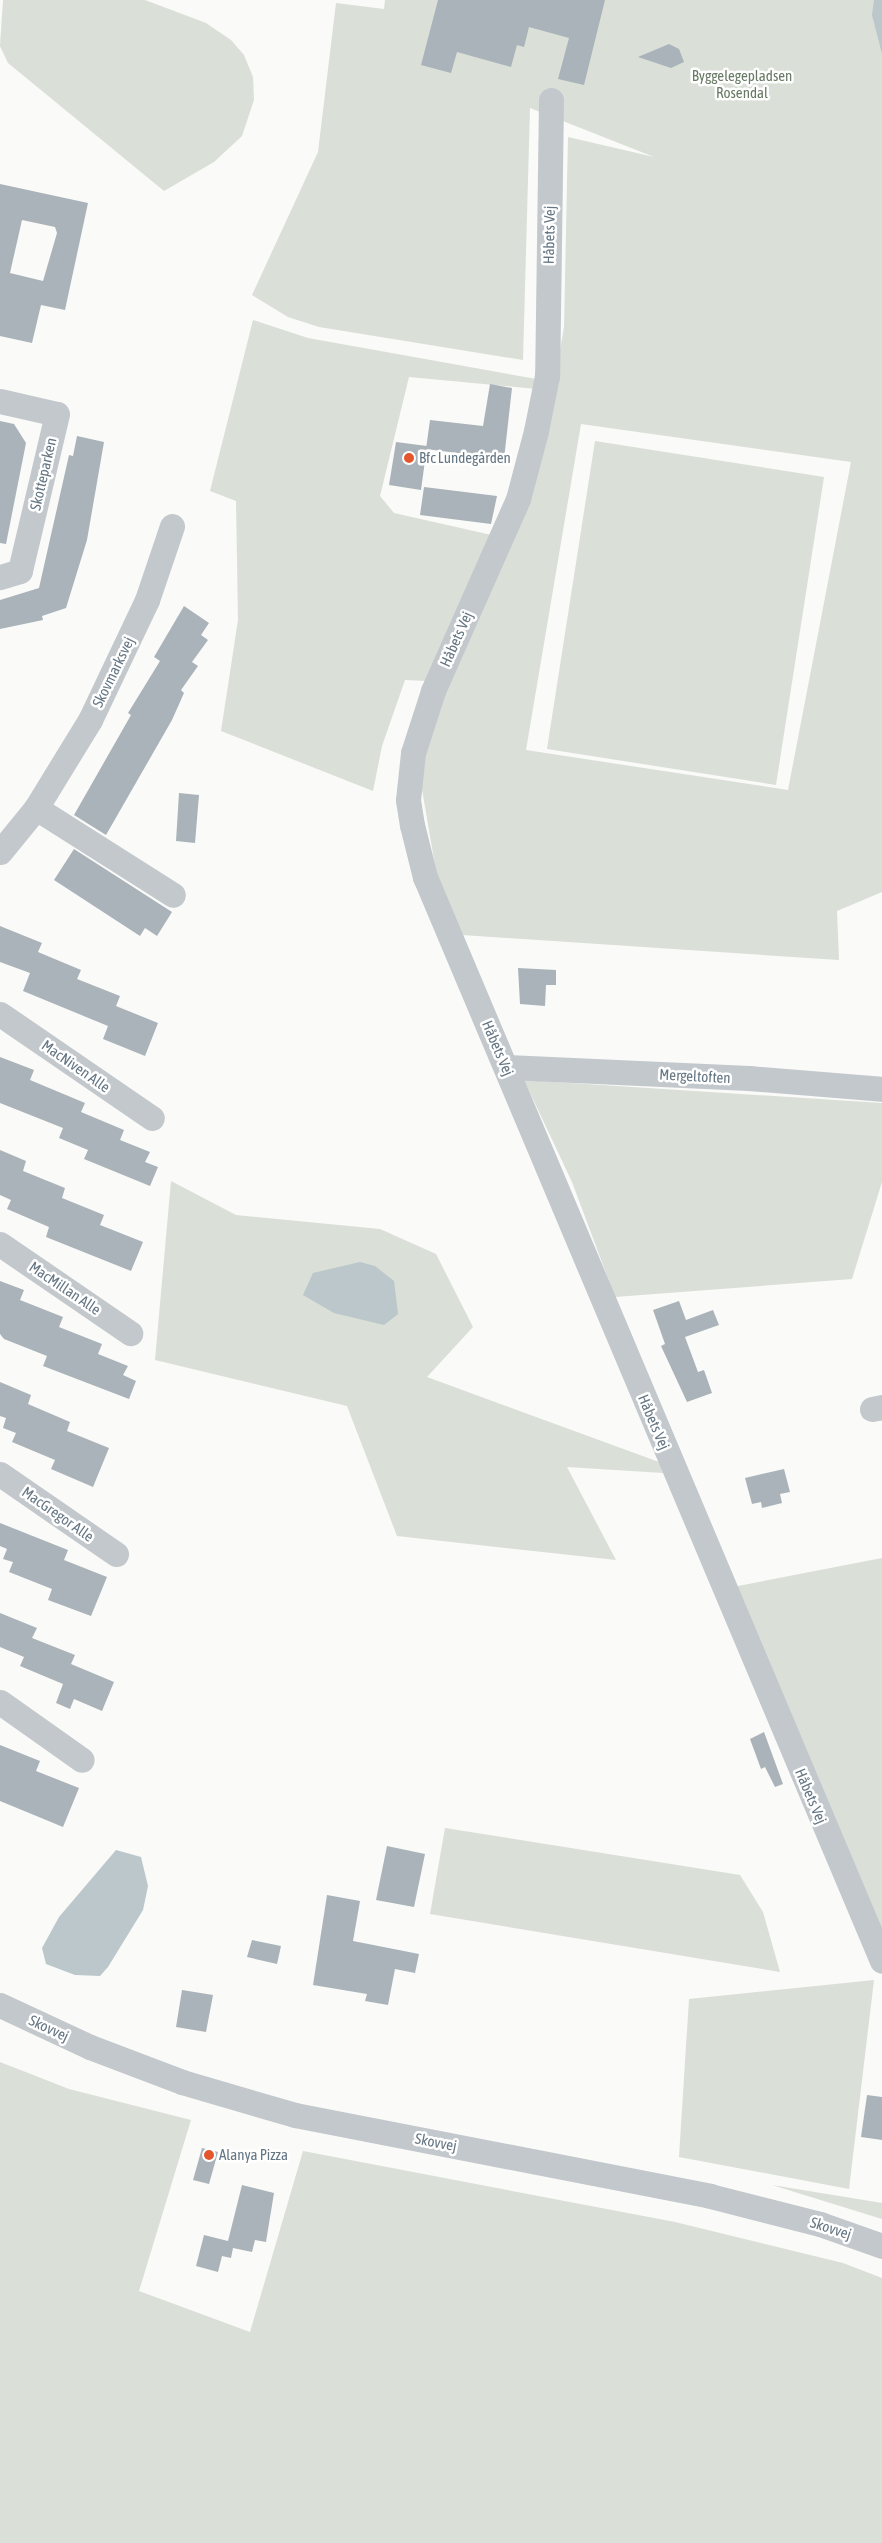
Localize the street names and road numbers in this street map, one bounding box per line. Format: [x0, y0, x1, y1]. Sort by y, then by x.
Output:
street label: Håbets Vej [539, 206, 559, 264]
street label: Skotteparken [26, 436, 60, 512]
street label: Håbets Vej [436, 609, 476, 669]
street label: Skovmarksvej [88, 634, 138, 710]
street label: Håbets Vej [478, 1018, 518, 1078]
street label: MacNiven Alle [38, 1036, 114, 1096]
street label: Mergeltoften [659, 1065, 731, 1087]
street label: MacMillan Alle [26, 1258, 104, 1318]
street label: Håbets Vej [634, 1392, 674, 1452]
street label: MacGregor Alle [19, 1483, 97, 1545]
street label: Håbets Vej [791, 1766, 831, 1826]
street label: Skovvej [26, 2011, 72, 2045]
street label: Skovvej [414, 2129, 458, 2155]
street label: Skovvej [808, 2213, 854, 2243]

